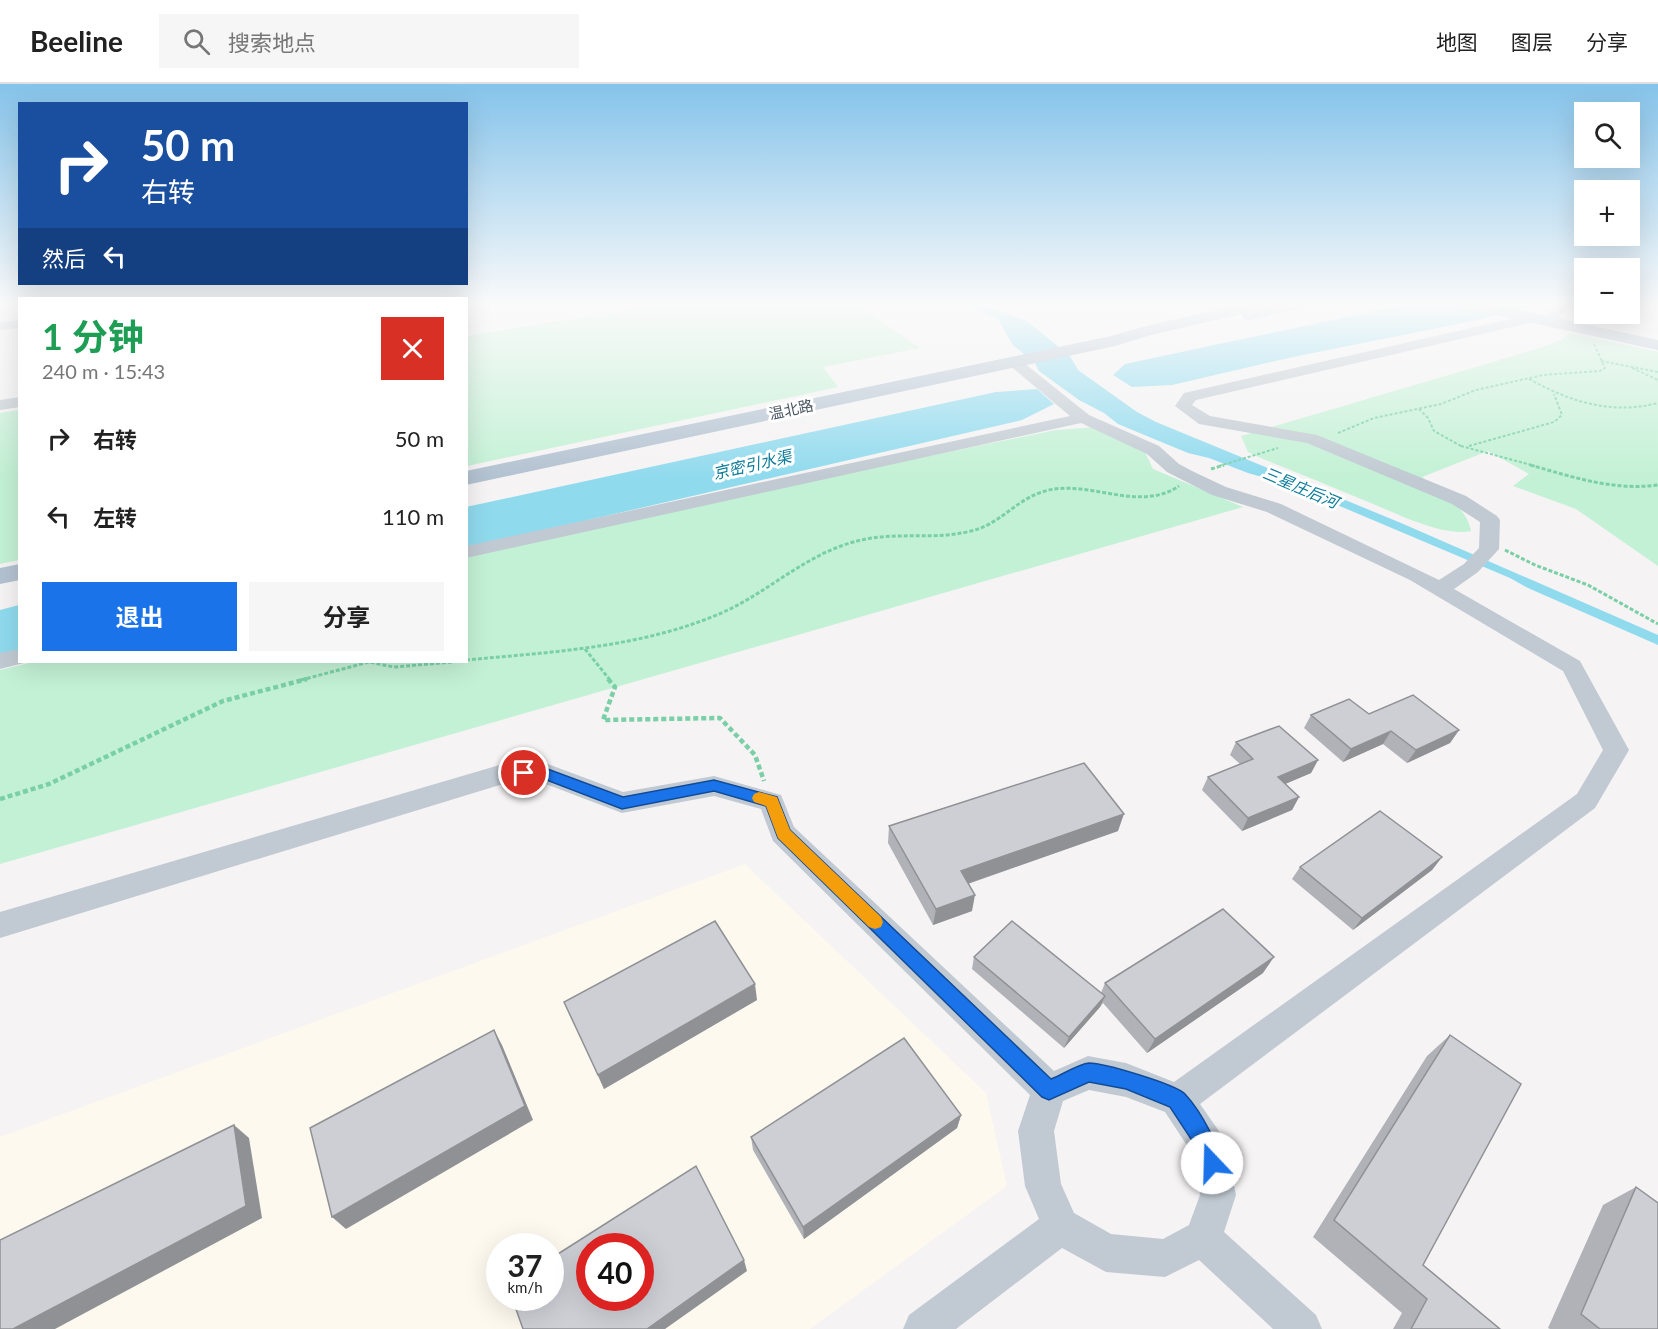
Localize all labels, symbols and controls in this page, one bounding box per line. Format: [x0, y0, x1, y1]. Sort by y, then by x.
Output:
search box [159, 14, 579, 68]
text: Beeline [30, 24, 123, 58]
icon: search [180, 25, 213, 58]
text: 搜索地点 [228, 29, 316, 56]
text: 地图 [1436, 29, 1478, 54]
text: 图层 [1511, 29, 1553, 54]
text: 分享 [1586, 29, 1628, 54]
map controls [1574, 102, 1640, 324]
button: search [1574, 102, 1640, 168]
text: 50 m [141, 120, 235, 170]
icon: right [42, 126, 120, 204]
text: 右转 [141, 175, 195, 208]
button: + [1574, 180, 1640, 246]
icon: left [98, 240, 131, 273]
text: 然后 [42, 245, 86, 272]
button: − [1574, 258, 1640, 324]
text: 1 分钟 [42, 314, 144, 358]
button: close [381, 317, 444, 380]
text: 240 m · 15:43 [42, 359, 165, 383]
street label: 温北路 [767, 396, 815, 422]
icon: right [42, 422, 75, 455]
text: 50 m [395, 425, 444, 452]
text: 右转 [93, 426, 137, 453]
water label: 京密引水渠 [711, 445, 795, 482]
water label: 三星庄后河 [1260, 463, 1344, 513]
icon: left [42, 500, 75, 533]
text: 110 m [382, 503, 444, 530]
text: 左转 [93, 504, 137, 531]
button: 退出 [42, 582, 237, 651]
button: 分享 [249, 582, 444, 651]
pin [498, 747, 549, 798]
icon: arrive [507, 756, 540, 789]
position arrow [1180, 1131, 1244, 1195]
speed limit sign: 40 [576, 1233, 654, 1311]
text: 37 [508, 1247, 542, 1283]
text: km/h [507, 1278, 543, 1296]

